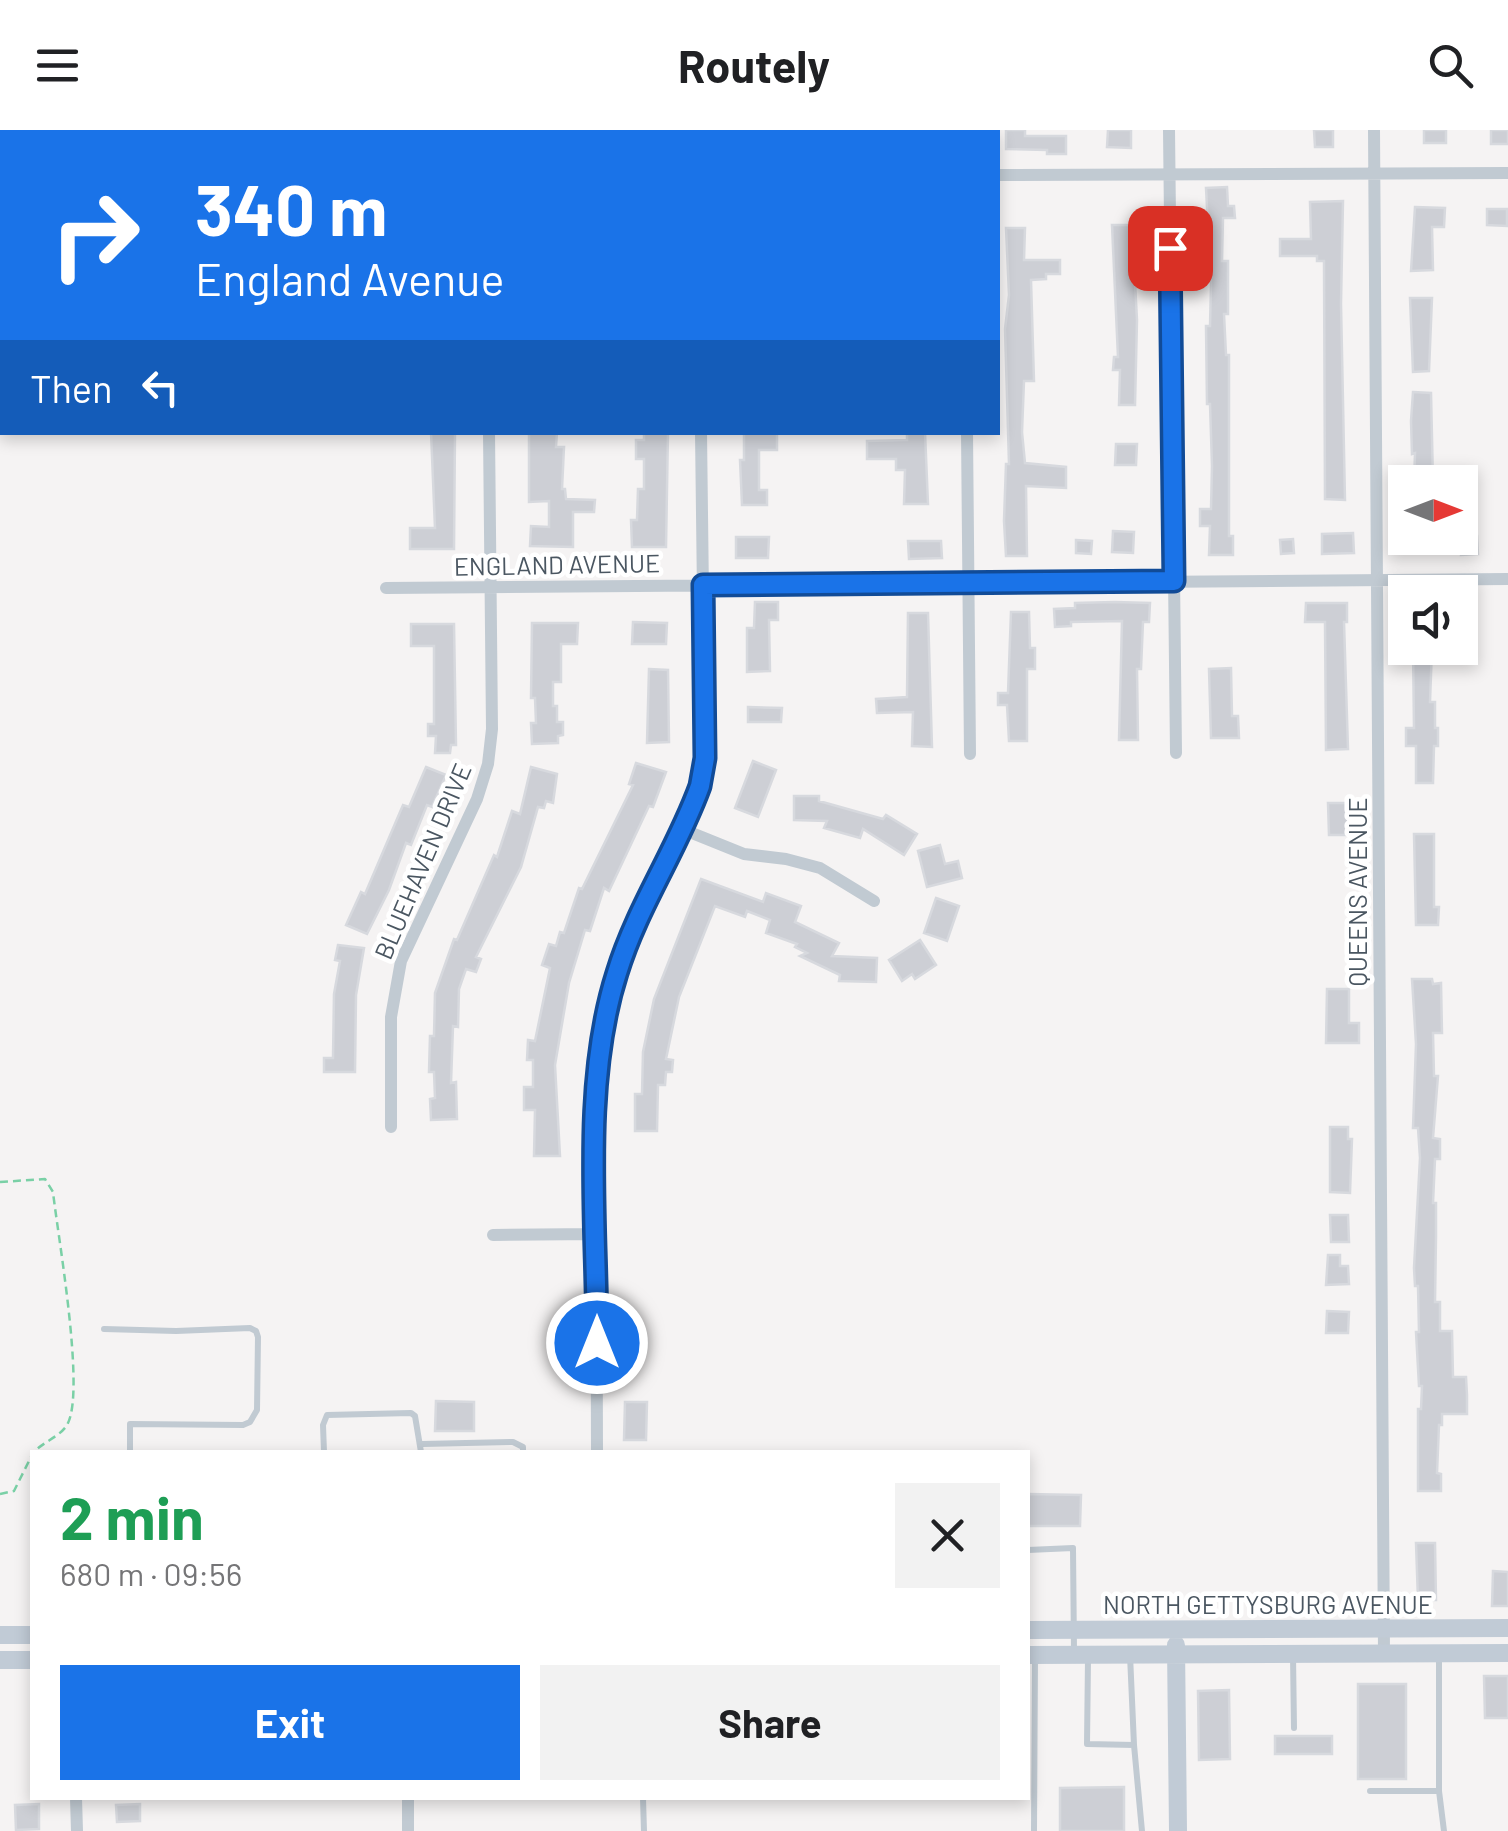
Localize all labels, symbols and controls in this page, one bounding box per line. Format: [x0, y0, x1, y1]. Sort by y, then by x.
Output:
icon: menu [30, 38, 85, 93]
text: Routely [678, 38, 830, 92]
icon: search [1423, 38, 1478, 93]
text: 340 m [195, 166, 388, 250]
icon: right [30, 170, 160, 300]
pin [1128, 206, 1213, 291]
icon: arrive [1143, 221, 1198, 276]
text: England Avenue [195, 251, 504, 305]
icon: left [133, 360, 188, 415]
text: Then [30, 365, 113, 411]
north arrow [1388, 465, 1478, 555]
map controls [1388, 465, 1478, 665]
street label: ENGLAND AVENUE [454, 547, 660, 581]
button: sound [1388, 575, 1478, 665]
street label: BLUEHAVEN DRIVE [367, 759, 477, 963]
street label: QUEENS AVENUE [1342, 797, 1372, 987]
position arrow [545, 1291, 649, 1395]
text: 2 min [60, 1480, 204, 1552]
button: close [895, 1483, 1000, 1588]
text: 680 m · 09:56 [60, 1554, 242, 1592]
street label: NORTH GETTYSBURG AVENUE [1103, 1589, 1433, 1619]
button: Exit [60, 1665, 520, 1780]
button: Share [540, 1665, 1000, 1780]

